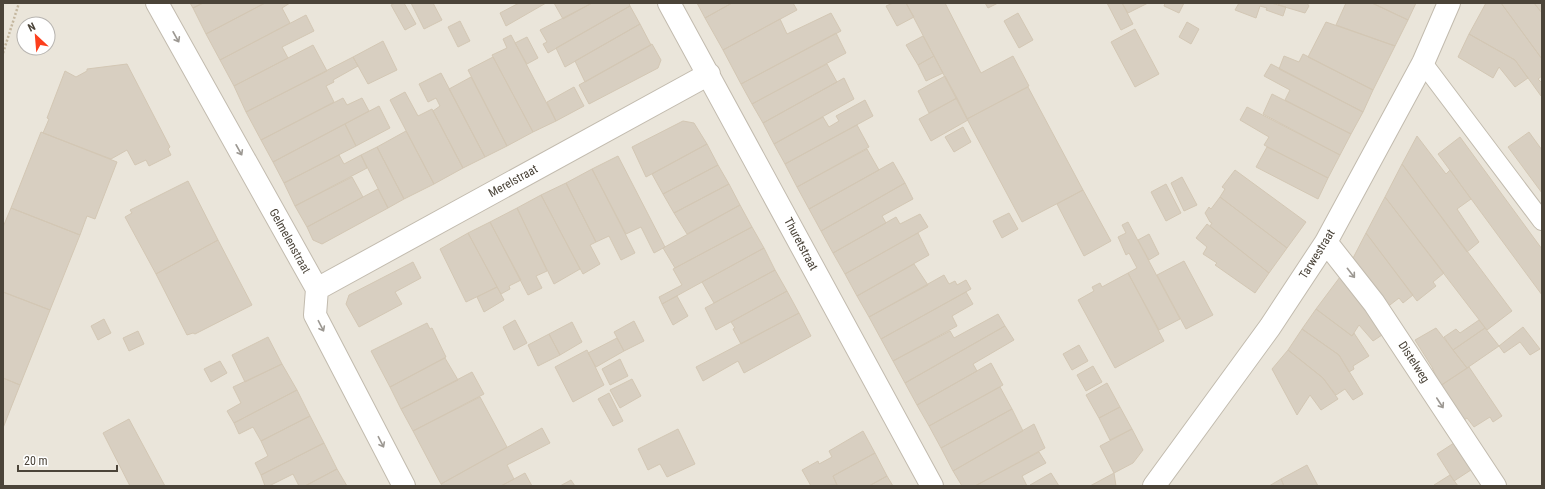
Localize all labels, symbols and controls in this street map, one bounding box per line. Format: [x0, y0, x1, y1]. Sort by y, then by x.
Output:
north arrow [16, 16, 56, 56]
text: N [26, 20, 38, 35]
one-way arrow [172, 31, 180, 43]
one-way arrow [236, 144, 244, 156]
street label: Merelstraat [486, 162, 540, 200]
street label: Gelmelenstraat [266, 206, 314, 276]
street label: Thuretstraat [781, 215, 821, 273]
street label: Tarwestraat [1296, 226, 1338, 281]
one-way arrow [1346, 267, 1355, 278]
one-way arrow [318, 320, 325, 332]
street label: Distelweg [1396, 339, 1433, 385]
one-way arrow [1437, 397, 1445, 409]
one-way arrow [378, 435, 385, 447]
scale bar [18, 447, 117, 473]
text: 20 m [24, 454, 48, 468]

